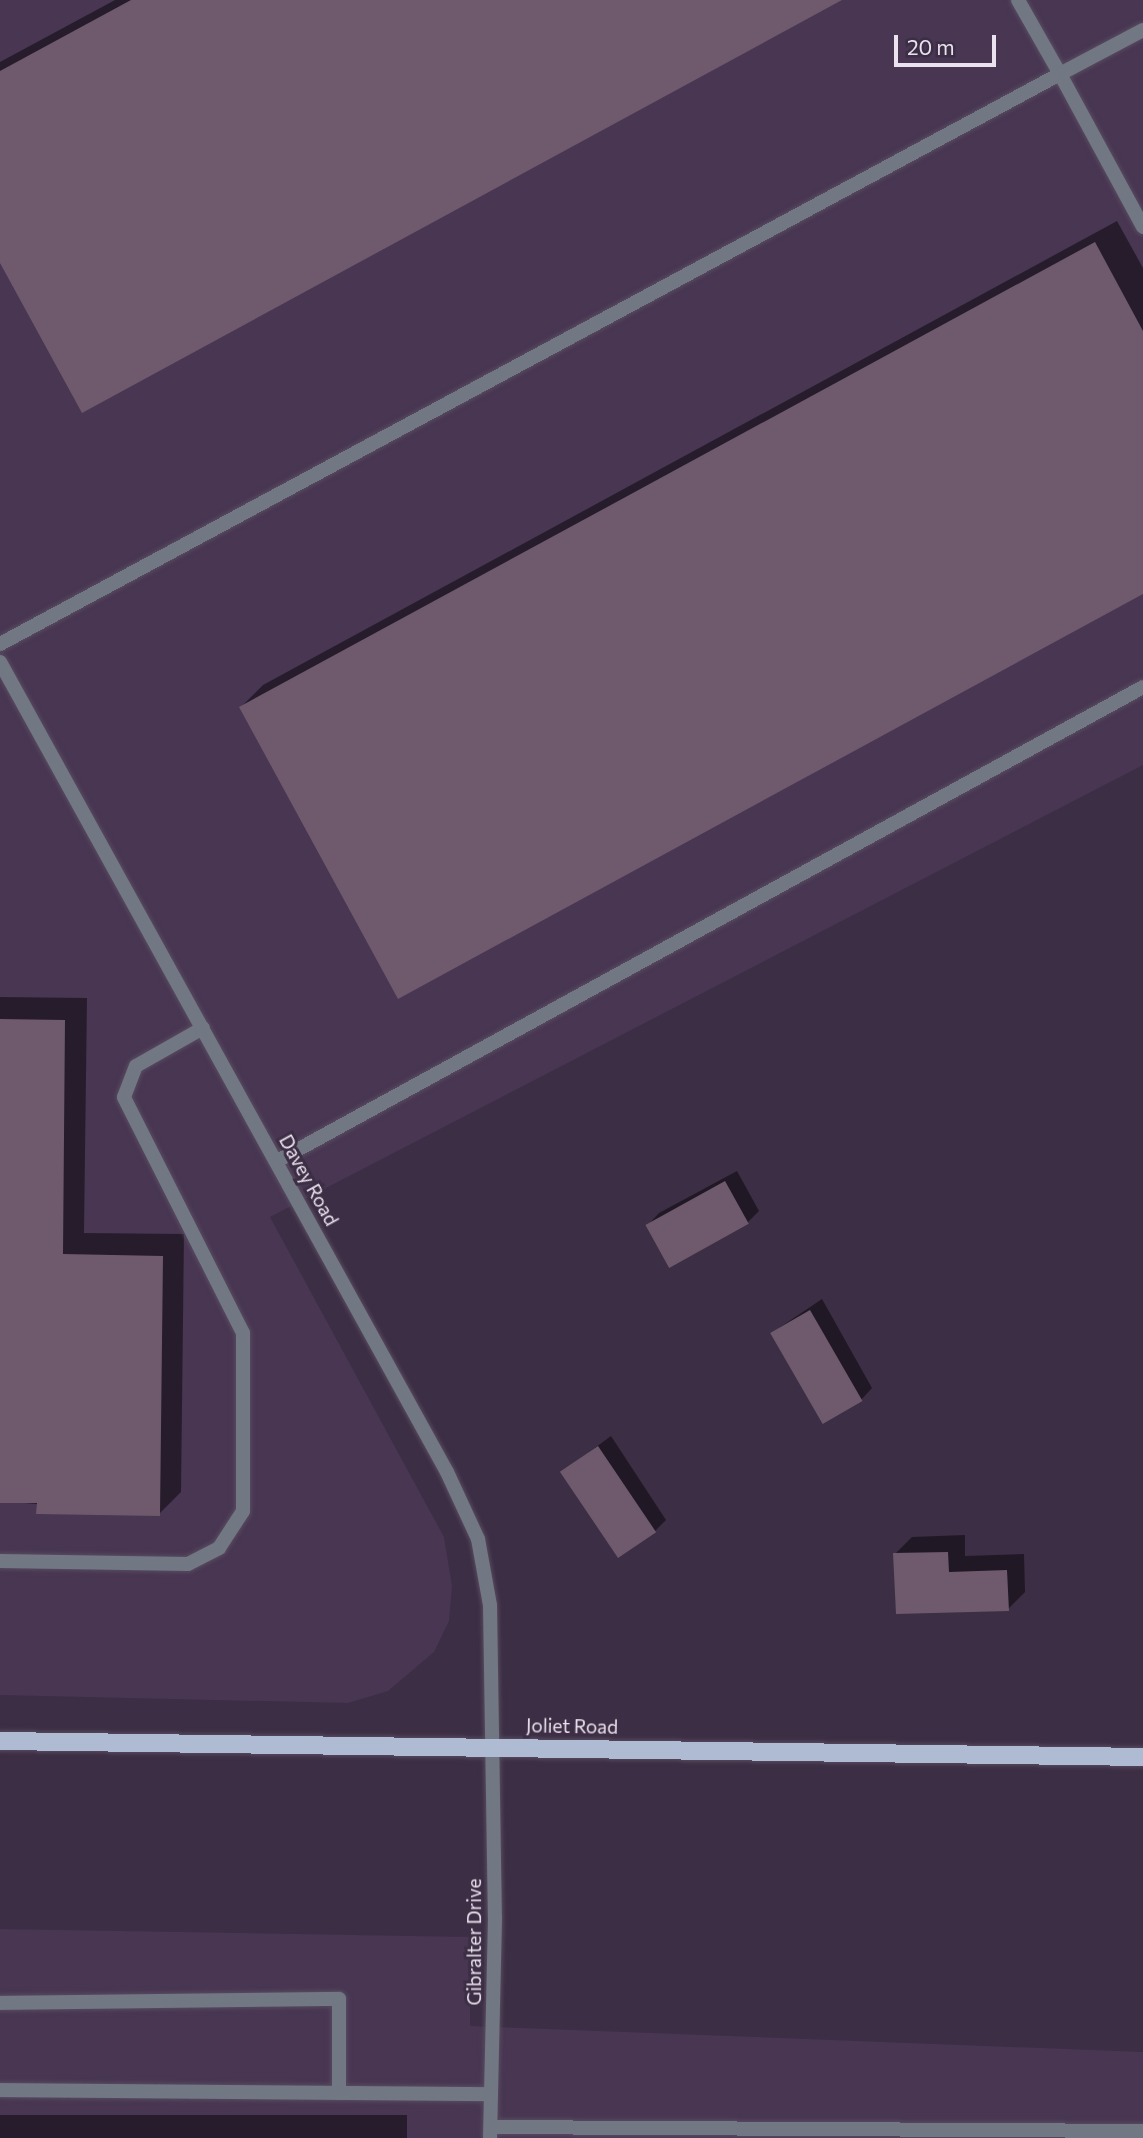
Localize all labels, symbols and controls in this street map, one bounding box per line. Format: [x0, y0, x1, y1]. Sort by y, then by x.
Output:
scale bar [898, 21, 1000, 65]
text: 20 m [907, 34, 955, 59]
street label: Davey Road [275, 1130, 343, 1230]
street label: Joliet Road [526, 1714, 618, 1738]
street label: Gibralter Drive [463, 1878, 485, 2006]

